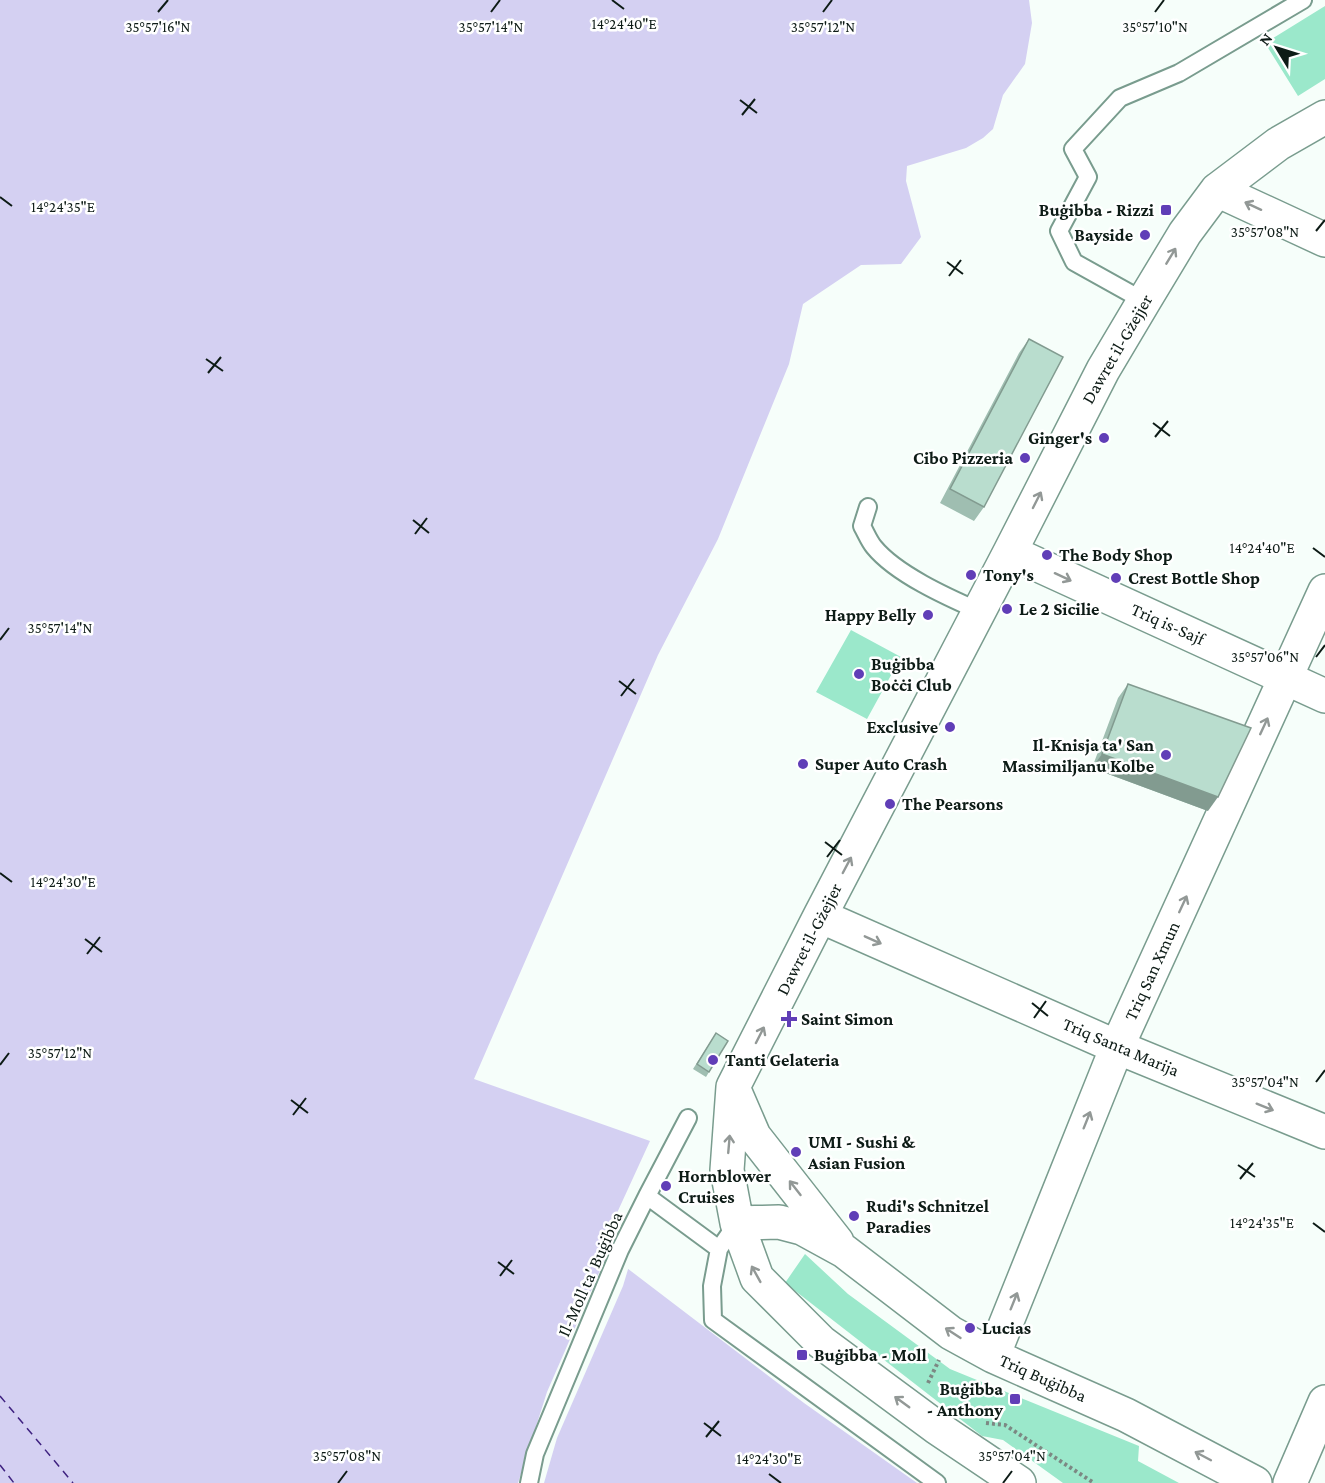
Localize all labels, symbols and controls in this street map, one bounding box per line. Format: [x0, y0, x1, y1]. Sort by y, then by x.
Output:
text: 14°24'40"E [591, 16, 657, 32]
north arrow [1247, 18, 1307, 78]
text: 35°57'16"N [125, 19, 191, 35]
text: 35°57'14"N [459, 19, 524, 35]
text: 35°57'12"N [791, 19, 855, 35]
text: 35°57'10"N [1122, 19, 1188, 35]
text: N [1256, 29, 1276, 49]
text: 14°24'35"E [31, 199, 95, 215]
place label: Buġibba - Rizzi [1039, 200, 1155, 220]
one-way arrow [1244, 200, 1262, 212]
marker: Buġibba - Rizzi [1159, 203, 1173, 217]
text: 35°57'08"N [1231, 224, 1299, 240]
place label: Bayside [1074, 225, 1133, 245]
marker: Bayside [1138, 228, 1152, 242]
one-way arrow [1166, 248, 1178, 265]
street label: Dawret il-Gżejjer [1078, 290, 1158, 408]
place label: Ginger's [1028, 428, 1092, 448]
marker: Ginger's [1097, 431, 1111, 445]
place label: Cibo Pizzeria [913, 448, 1013, 468]
marker: Cibo Pizzeria [1018, 451, 1032, 465]
one-way arrow [1031, 492, 1043, 510]
text: 14°24'40"E [1229, 540, 1295, 556]
place label: The Body Shop [1059, 545, 1173, 565]
marker: The Body Shop [1040, 548, 1054, 562]
place label: Tony's [983, 565, 1034, 585]
marker: Tony's [964, 568, 978, 582]
place label: Crest Bottle Shop [1128, 568, 1260, 588]
one-way arrow [1054, 571, 1072, 583]
marker: Crest Bottle Shop [1109, 571, 1123, 585]
place label: Le 2 Sicilie [1019, 599, 1100, 619]
street label: Triq is-Sajf [1128, 599, 1209, 651]
marker: Le 2 Sicilie [1000, 602, 1014, 616]
place label: Happy Belly [825, 605, 916, 625]
marker: Happy Belly [921, 608, 935, 622]
text: 35°57'14"N [28, 620, 93, 636]
text: 35°57'06"N [1231, 649, 1299, 665]
place label: Buġibba Boċċi Club [871, 654, 952, 695]
marker: Buġibba Boċċi Club [852, 667, 866, 681]
place label: Exclusive [867, 717, 938, 737]
one-way arrow [1259, 718, 1271, 736]
marker: Exclusive [943, 720, 957, 734]
place label: Il-Knisja ta' San Massimiljanu Kolbe [1002, 735, 1155, 777]
marker: Il-Knisja ta' San Massimiljanu Kolbe [1159, 748, 1173, 762]
place label: Super Auto Crash [815, 754, 948, 774]
marker: Super Auto Crash [796, 757, 810, 771]
place label: The Pearsons [902, 794, 1003, 814]
marker: The Pearsons [883, 797, 897, 811]
one-way arrow [842, 856, 853, 874]
text: 14°24'30"E [30, 874, 96, 890]
street label: Dawret il-Gżejjer [772, 879, 847, 999]
one-way arrow [1177, 895, 1189, 913]
street label: Triq San Xmun [1120, 918, 1184, 1024]
one-way arrow [864, 935, 882, 946]
place label: Saint Simon [801, 1009, 894, 1029]
marker: Saint Simon [782, 1012, 796, 1026]
street label: Triq Santa Marija [1059, 1013, 1182, 1081]
one-way arrow [754, 1027, 766, 1045]
text: 35°57'12"N [28, 1045, 92, 1061]
place label: Tanti Gelateria [725, 1050, 839, 1070]
marker: Tanti Gelateria [706, 1053, 720, 1067]
text: 35°57'04"N [1231, 1074, 1299, 1090]
one-way arrow [1255, 1102, 1274, 1113]
one-way arrow [1082, 1112, 1093, 1130]
place label: UMI - Sushi & Asian Fusion [807, 1132, 915, 1173]
one-way arrow [724, 1135, 735, 1155]
marker: UMI - Sushi & Asian Fusion [789, 1145, 803, 1159]
place label: Hornblower Cruises [678, 1166, 771, 1207]
marker: Hornblower Cruises [659, 1179, 673, 1193]
one-way arrow [788, 1181, 801, 1197]
place label: Rudi's Schnitzel Paradies [866, 1196, 989, 1237]
street label: Il-Moll ta' Buġibba [553, 1208, 627, 1340]
marker: Rudi's Schnitzel Paradies [847, 1209, 861, 1223]
text: 14°24'35"E [1230, 1215, 1294, 1231]
one-way arrow [750, 1266, 762, 1283]
one-way arrow [1010, 1293, 1021, 1311]
place label: Lucias [982, 1318, 1031, 1338]
marker: Lucias [963, 1321, 977, 1335]
one-way arrow [945, 1327, 962, 1339]
place label: Buġibba - Moll [814, 1345, 927, 1365]
marker: Buġibba - Moll [795, 1348, 809, 1362]
street label: Triq Buġibba [996, 1350, 1090, 1406]
place label: Buġibba - Anthony [926, 1379, 1003, 1420]
marker: Buġibba - Anthony [1008, 1392, 1022, 1406]
one-way arrow [894, 1395, 910, 1408]
text: 35°57'08"N [313, 1448, 381, 1464]
text: 35°57'04"N [978, 1448, 1046, 1464]
one-way arrow [1194, 1449, 1212, 1461]
text: 14°24'30"E [736, 1451, 802, 1467]

